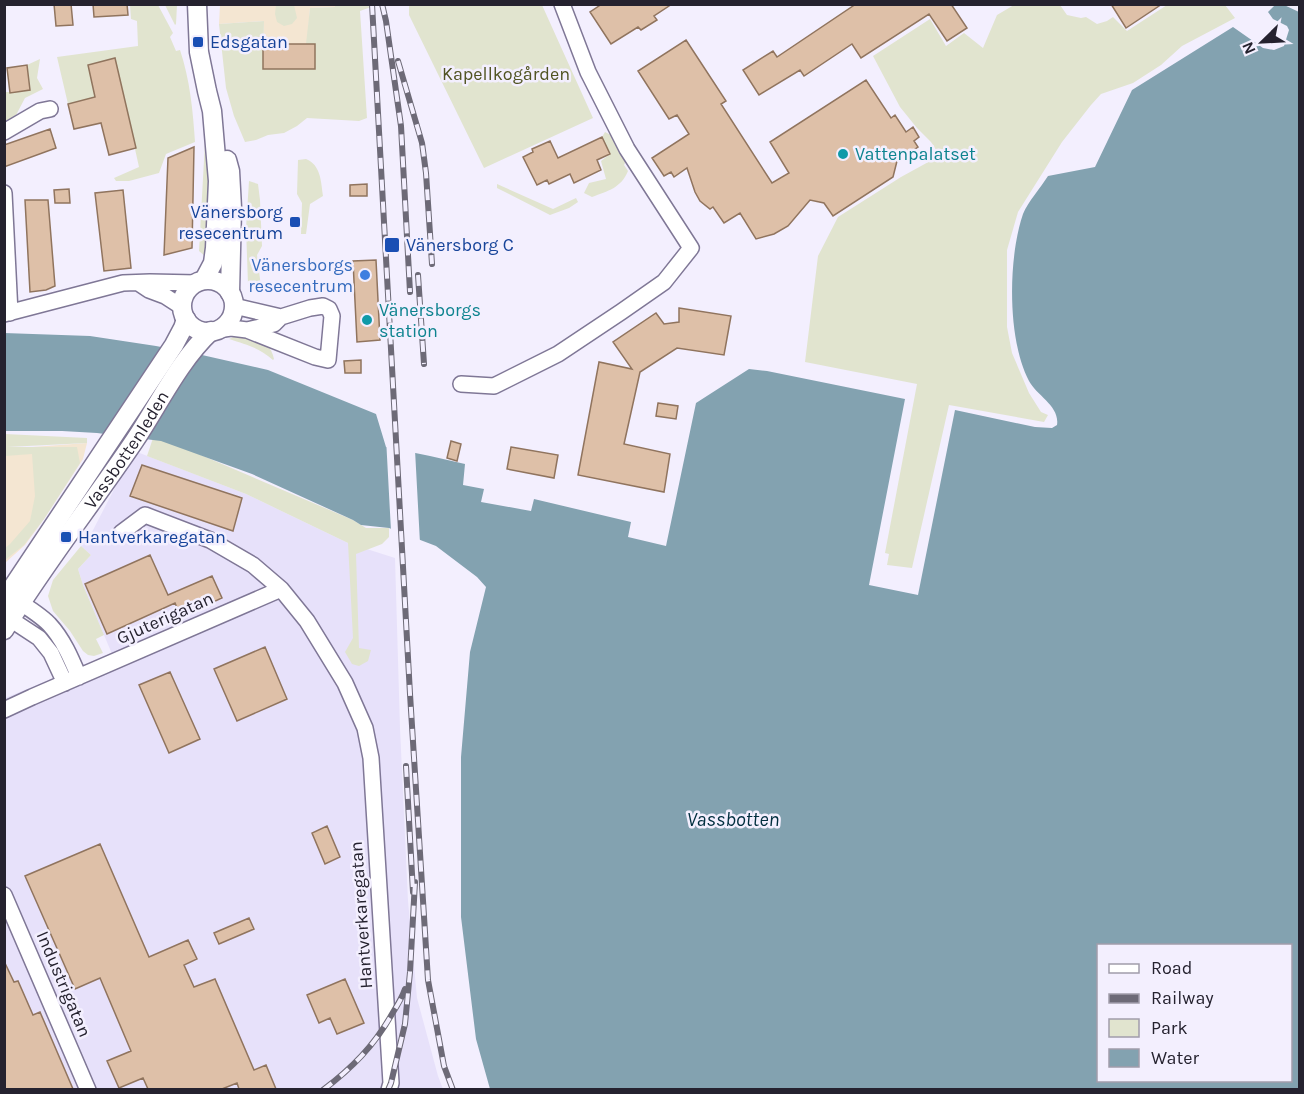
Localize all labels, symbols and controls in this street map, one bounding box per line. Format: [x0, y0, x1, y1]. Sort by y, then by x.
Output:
north arrow [1232, 12, 1292, 72]
place label: Edsgatan [210, 31, 288, 53]
marker: Edsgatan [191, 35, 205, 49]
text: N [1238, 39, 1260, 57]
park label: Kapellkogården [442, 63, 570, 85]
place label: Vattenpalatset [855, 143, 976, 165]
marker: Vattenpalatset [836, 147, 850, 161]
place label: Vänersborg resecentrum [178, 201, 283, 244]
marker: Vänersborg resecentrum [288, 215, 302, 229]
place label: Vänersborg C [406, 234, 514, 256]
marker: Vänersborg C [383, 236, 401, 254]
place label: Vänersborgs resecentrum [248, 254, 353, 297]
marker: Vänersborgs resecentrum [358, 268, 372, 282]
place label: Vänersborgs station [379, 299, 481, 342]
marker: Vänersborgs station [360, 313, 374, 327]
street label: Vassbottenleden [79, 387, 174, 513]
place label: Hantverkaregatan [78, 526, 226, 548]
marker: Hantverkaregatan [59, 530, 73, 544]
street label: Gjuterigatan [113, 587, 217, 649]
water label: Vassbotten [687, 808, 779, 831]
street label: Hantverkaregatan [345, 841, 377, 989]
street label: Industrigatan [32, 928, 96, 1040]
legend [1097, 944, 1292, 1082]
text: Road [1151, 957, 1192, 979]
text: Railway [1151, 987, 1214, 1009]
text: Park [1151, 1017, 1188, 1039]
text: Water [1151, 1047, 1199, 1069]

